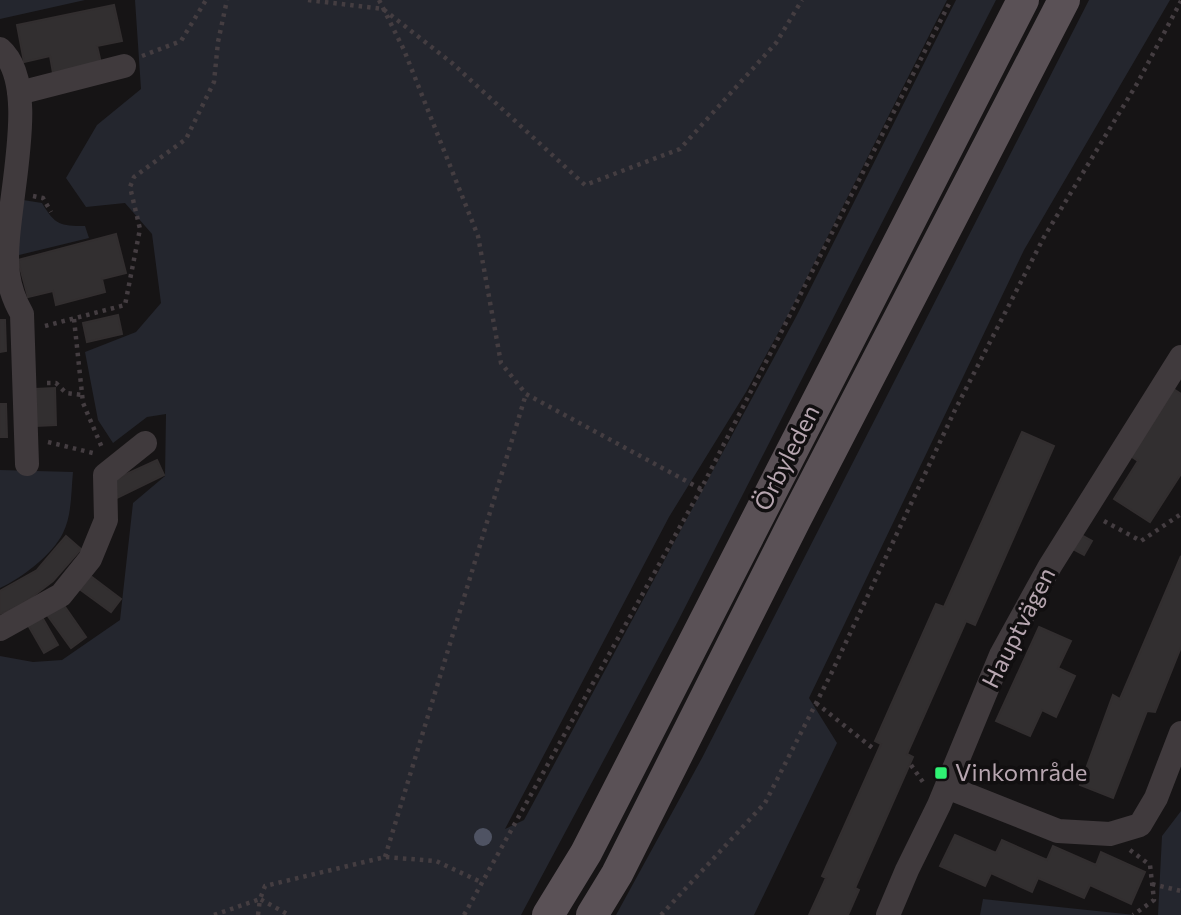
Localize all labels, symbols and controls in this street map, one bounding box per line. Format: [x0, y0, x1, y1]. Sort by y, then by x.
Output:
street label: Örbyleden [747, 400, 825, 515]
street label: Hauptvägen [975, 562, 1060, 692]
place label: Vinkområde [955, 757, 1087, 786]
marker: Vinkområde [933, 765, 949, 781]

